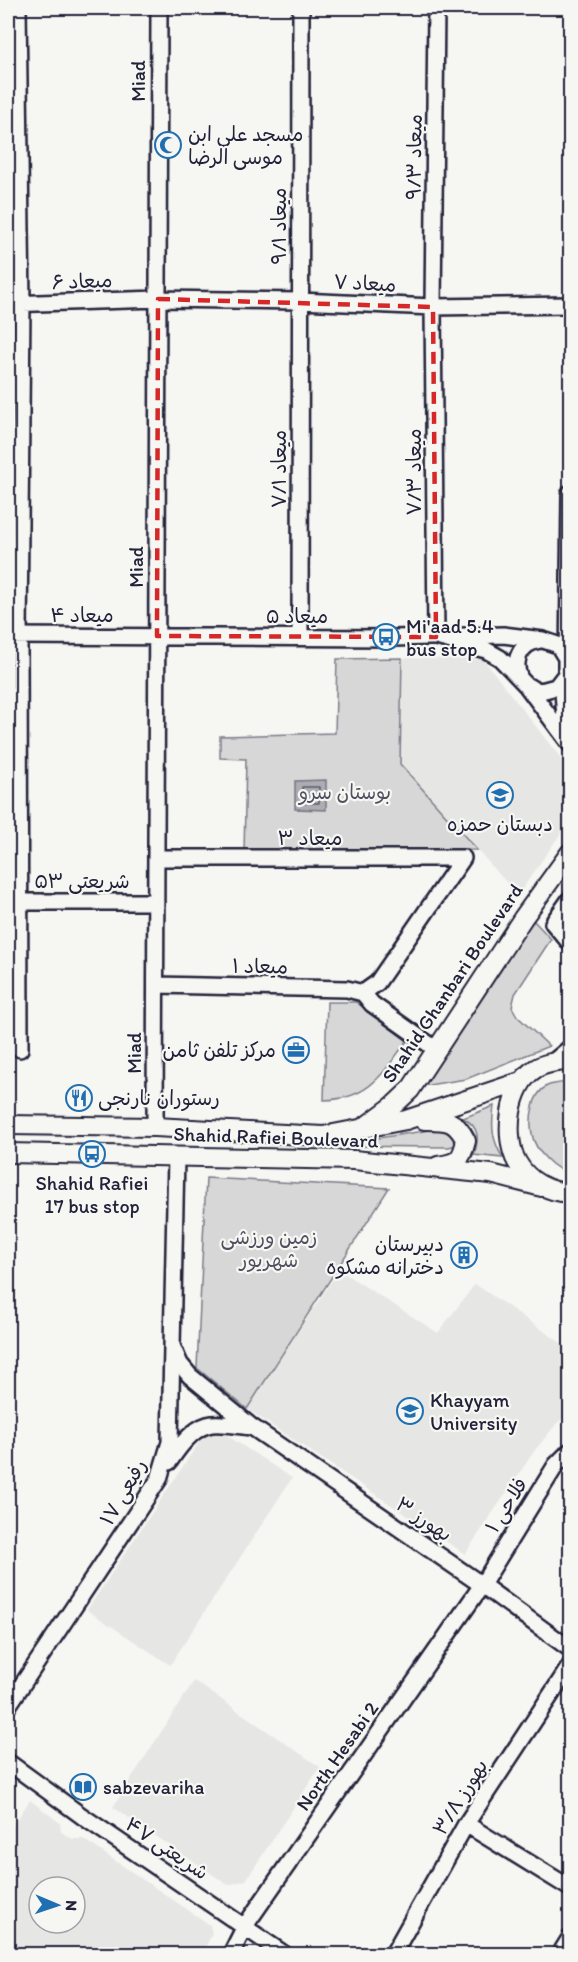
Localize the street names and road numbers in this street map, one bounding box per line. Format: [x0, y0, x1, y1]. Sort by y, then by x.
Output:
street label: Miad [126, 60, 150, 102]
street label: میعاد ۹/۳ [401, 114, 427, 200]
street label: میعاد ۹/۱ [267, 188, 291, 264]
street label: میعاد ۶ [51, 268, 113, 294]
street label: میعاد ۷ [333, 269, 397, 297]
street label: میعاد ۷/۳ [402, 428, 426, 516]
street label: میعاد ۷/۱ [267, 430, 291, 508]
street label: Miad [124, 546, 148, 588]
street label: میعاد ۴ [50, 603, 114, 627]
street label: میعاد ۵ [266, 604, 328, 628]
street label: میعاد ۳ [278, 826, 342, 850]
street label: شریعتی ۵۳ [34, 869, 130, 894]
street label: Shahid Ghanbari Boulevard [376, 879, 528, 1087]
street label: میعاد ۱ [232, 954, 288, 978]
street label: Miad [122, 1032, 146, 1074]
street label: Shahid Rafiei Boulevard [173, 1121, 379, 1153]
street label: رفیعی ۱۷ [95, 1455, 152, 1530]
street label: فلاحی ۱ [480, 1473, 533, 1537]
street label: بهورز ۳ [390, 1492, 457, 1548]
street label: North Hesabi 2 [291, 1697, 384, 1815]
street label: بهورز ۳/۸ [427, 1755, 494, 1840]
street label: شریعتی ۴۷ [120, 1811, 213, 1885]

